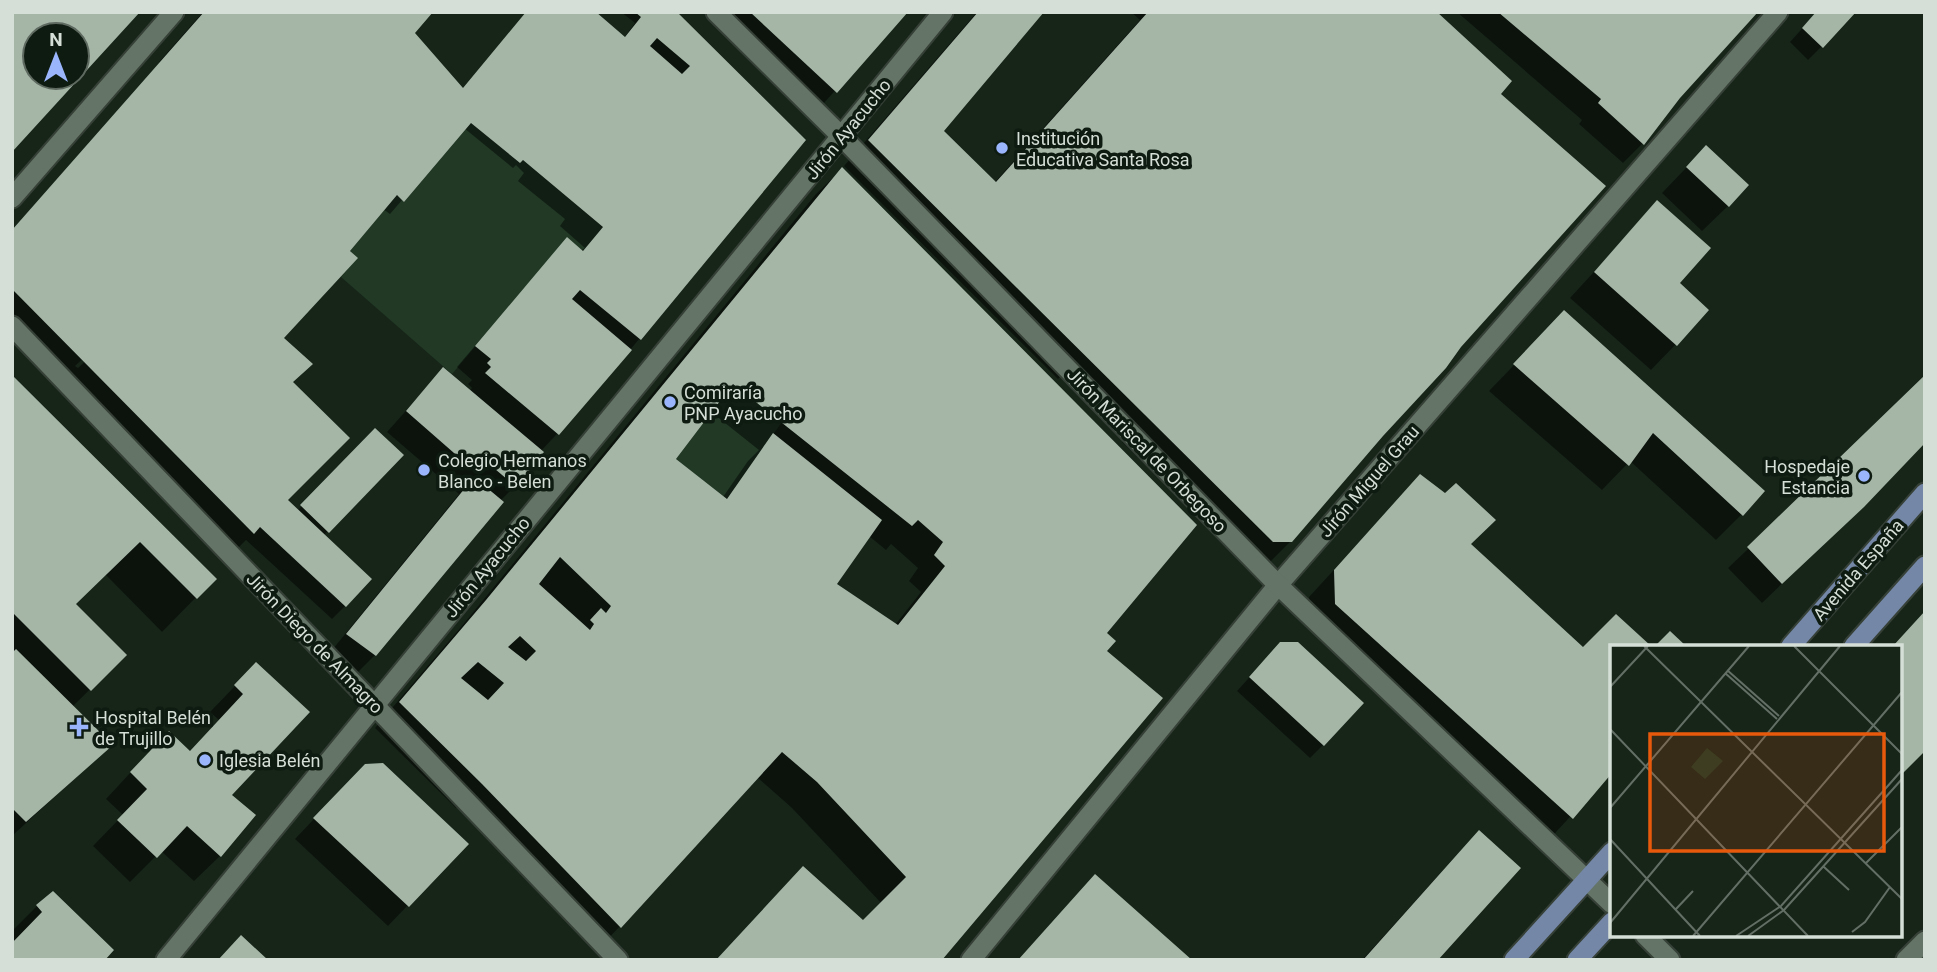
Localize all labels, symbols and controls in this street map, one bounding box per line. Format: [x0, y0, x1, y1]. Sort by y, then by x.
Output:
north arrow [21, 21, 91, 91]
text: N [49, 28, 63, 51]
street label: Jirón Ayacucho [801, 74, 895, 184]
place label: Institución Educativa Santa Rosa [1016, 128, 1189, 170]
marker: Institución Educativa Santa Rosa [994, 140, 1010, 156]
street label: Jirón Mariscal de Orbegoso [1063, 363, 1231, 537]
place label: Comiraría PNP Ayacucho [684, 382, 802, 424]
marker: Comiraría PNP Ayacucho [662, 394, 678, 410]
street label: Jirón Miguel Grau [1315, 421, 1423, 541]
place label: Colegio Hermanos Blanco - Belen [438, 450, 587, 492]
place label: Hospedaje Estancia [1764, 456, 1850, 498]
marker: Colegio Hermanos Blanco - Belen [416, 462, 432, 478]
marker: Hospedaje Estancia [1856, 468, 1872, 484]
street label: Jirón Ayacucho [440, 512, 534, 622]
street label: Avenida España [1808, 515, 1908, 625]
street label: Jirón Diego de Almagro [242, 568, 388, 718]
inset map [1610, 645, 1902, 937]
place label: Hospital Belén de Trujillo [95, 707, 211, 749]
marker: Hospital Belén de Trujillo [69, 717, 89, 737]
place label: Iglesia Belén [219, 750, 320, 771]
marker: Iglesia Belén [197, 752, 213, 768]

